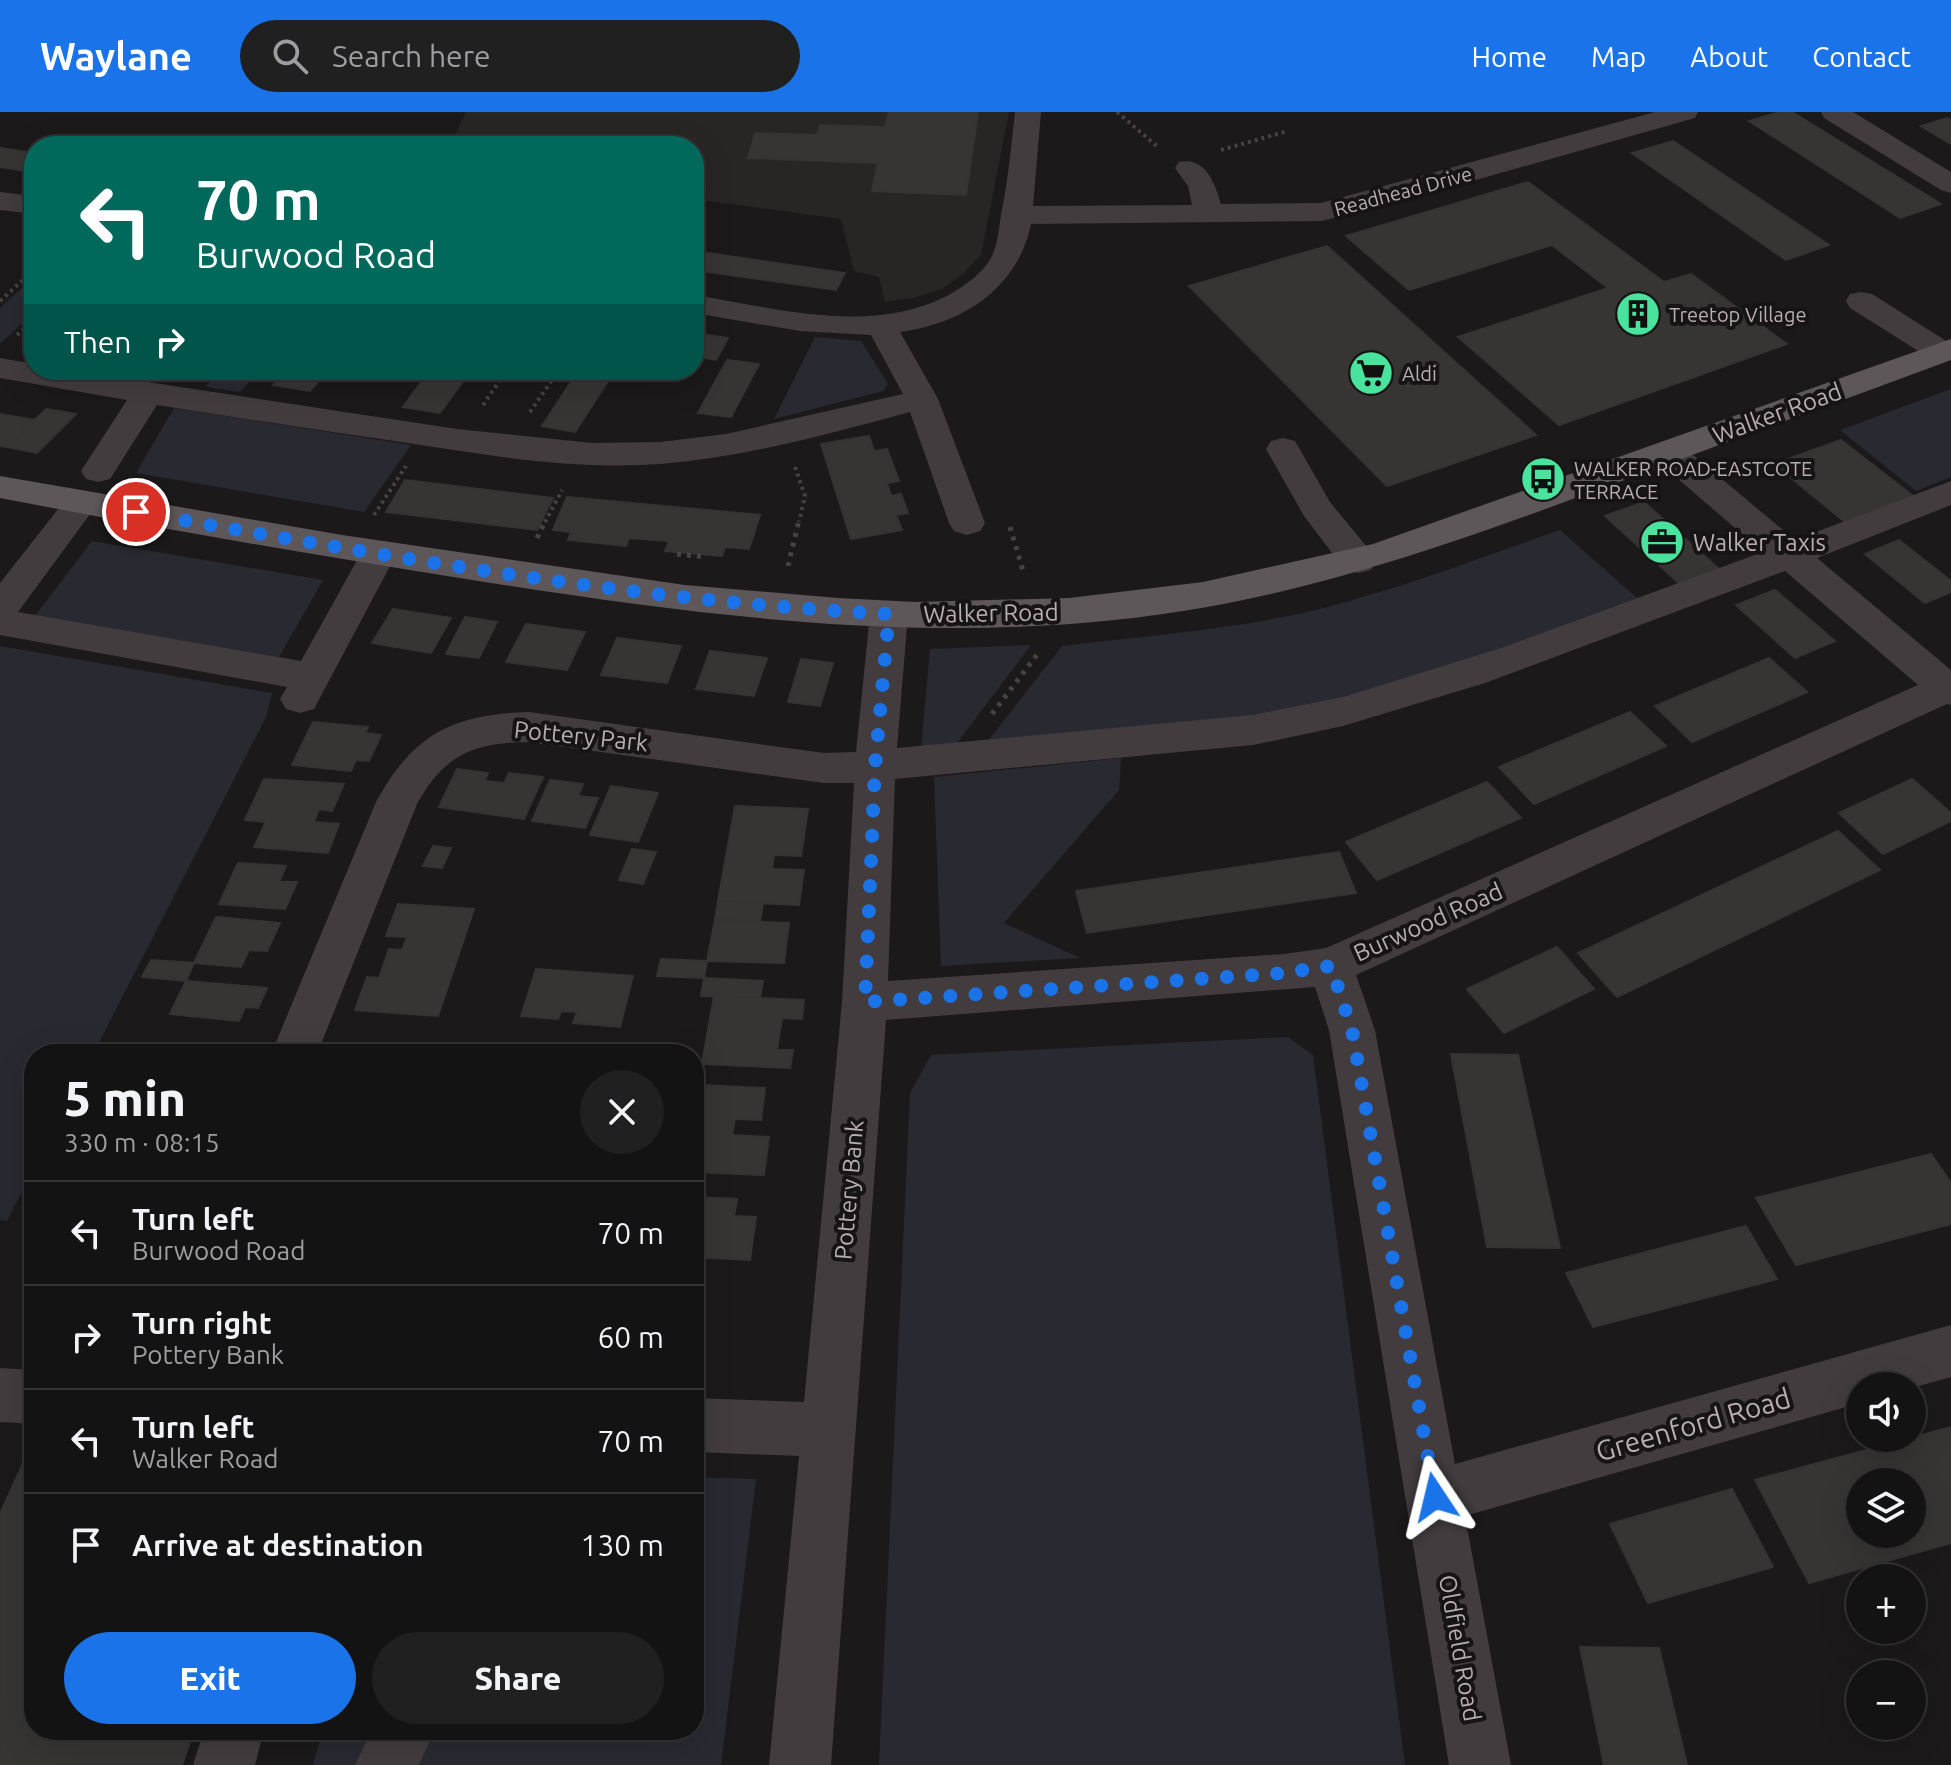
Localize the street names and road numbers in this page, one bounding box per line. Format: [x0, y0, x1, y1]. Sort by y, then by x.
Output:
street label: Readhead Drive [1332, 162, 1474, 220]
street label: Walker Road [1709, 377, 1845, 449]
street label: Walker Road [923, 598, 1059, 628]
street label: Pottery Park [513, 716, 649, 756]
street label: Burwood Road [1349, 877, 1507, 967]
street label: Pottery Bank [829, 1119, 869, 1261]
street label: Greenford Road [1592, 1381, 1794, 1467]
street label: Oldfield Road [1434, 1573, 1486, 1723]

